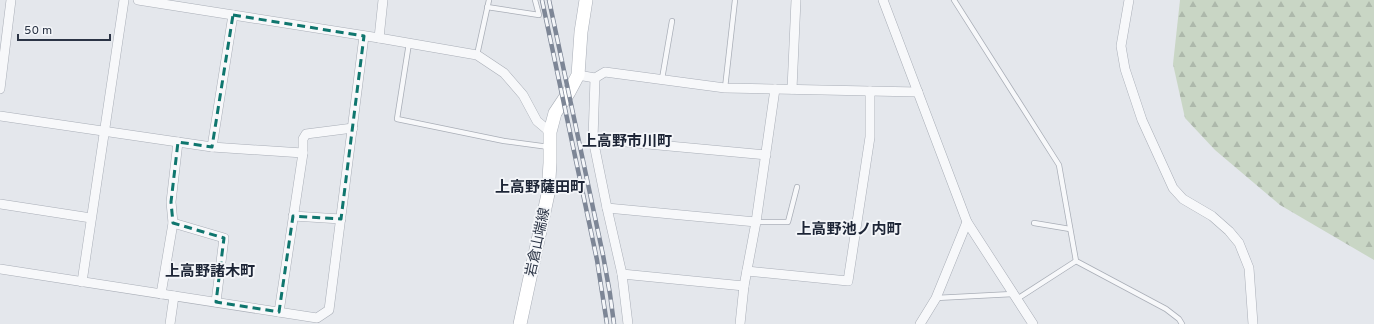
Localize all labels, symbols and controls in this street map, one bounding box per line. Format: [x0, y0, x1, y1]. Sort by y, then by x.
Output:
scale bar [18, 16, 110, 42]
text: 50 m [24, 23, 52, 39]
district label: 上高野市川町 [582, 133, 672, 152]
district label: 上高野薩田町 [495, 179, 585, 198]
street label: 岩倉山端線 [523, 206, 554, 278]
district label: 上高野池ノ内町 [796, 221, 902, 240]
district label: 上高野諸木町 [165, 263, 255, 282]

